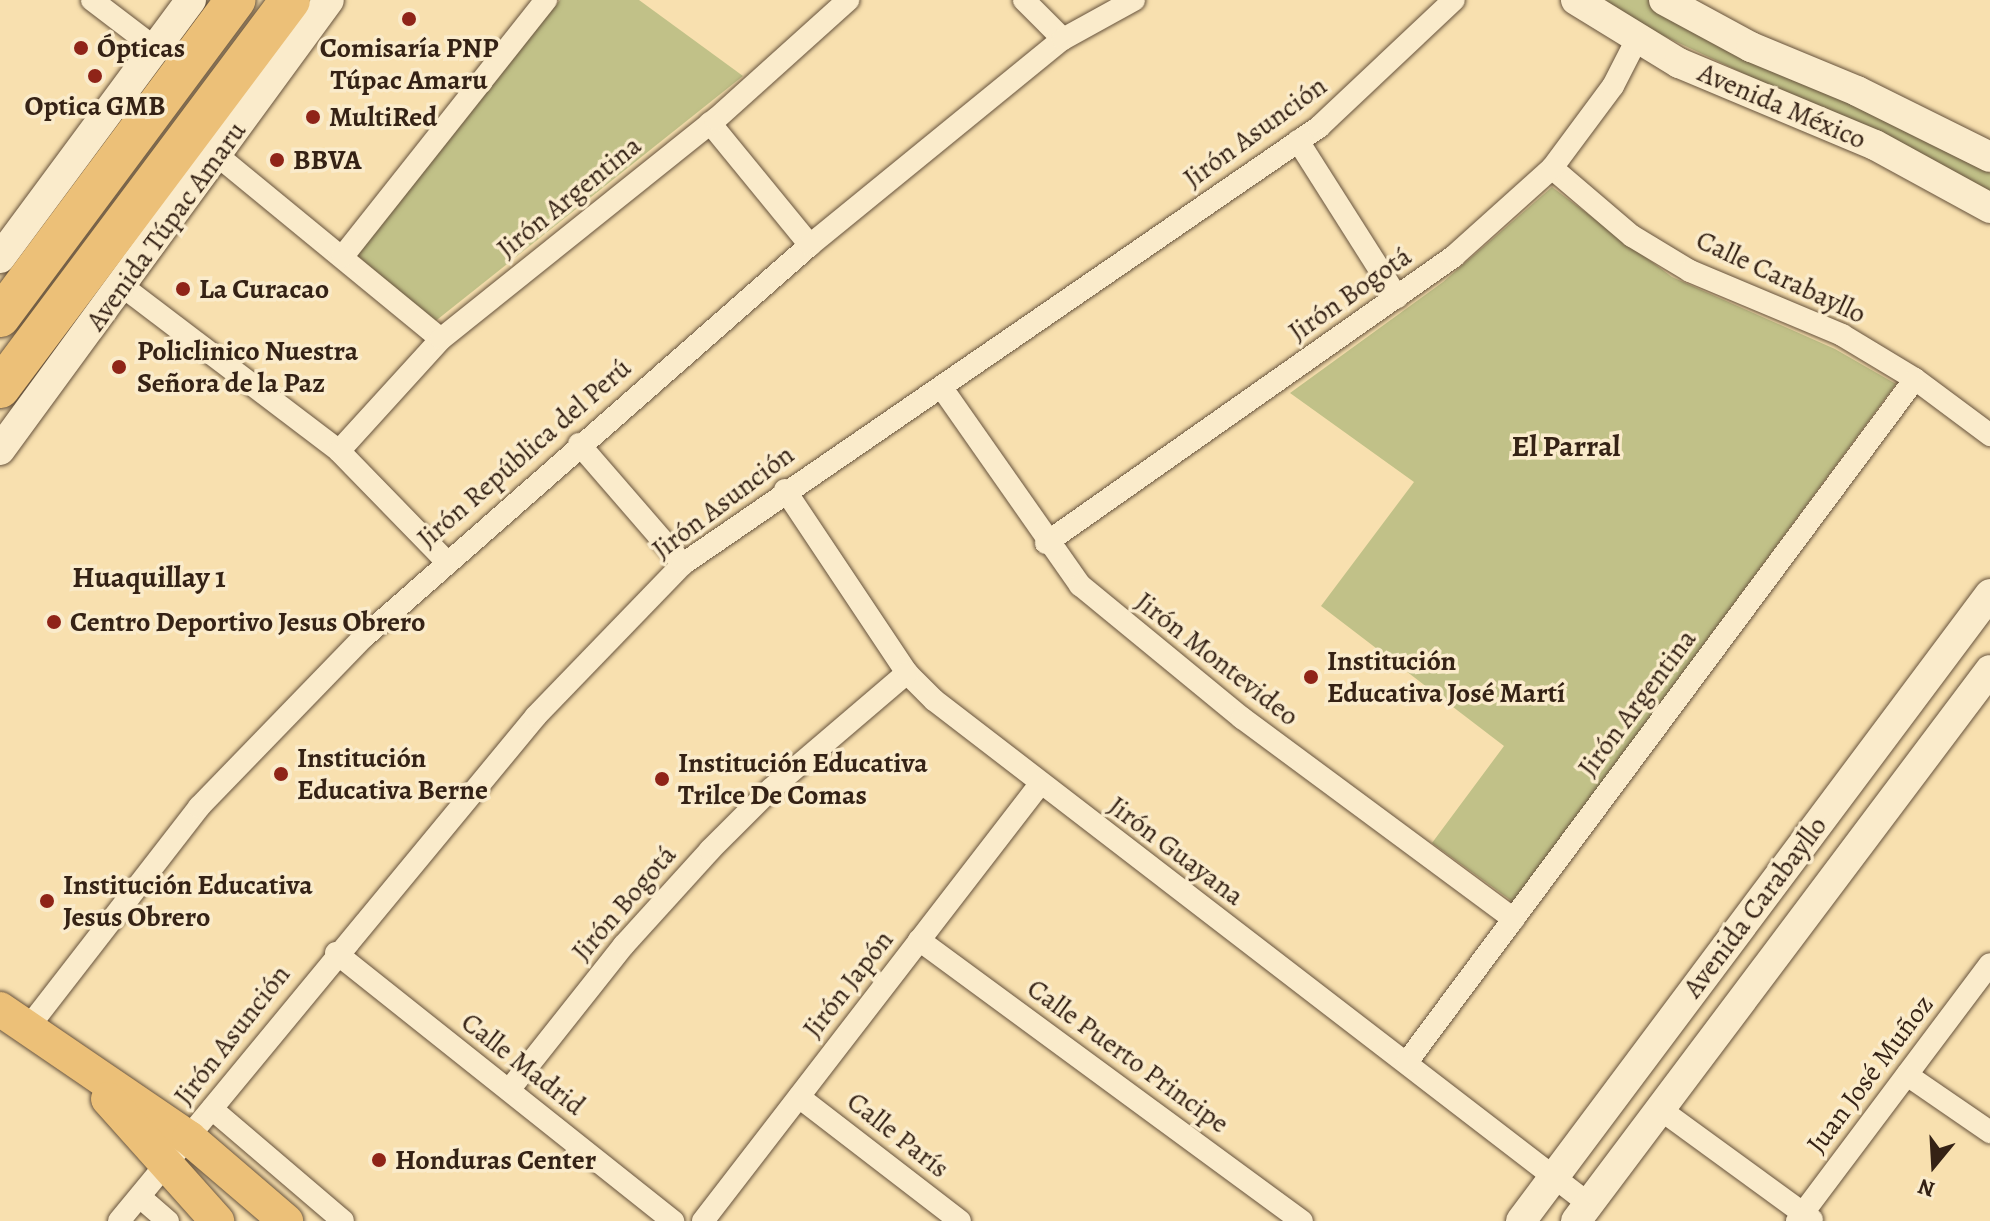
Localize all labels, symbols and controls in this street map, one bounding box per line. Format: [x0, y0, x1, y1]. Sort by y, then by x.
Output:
marker: Comisaría PNP Túpac Amaru [400, 10, 418, 28]
place label: Ópticas [97, 31, 185, 65]
place label: Comisaría PNP Túpac Amaru [320, 31, 498, 97]
marker: Ópticas [72, 39, 90, 57]
street label: Avenida México [1693, 56, 1871, 156]
marker: Optica GMB [86, 67, 104, 85]
street label: Jirón Asunción [1177, 69, 1333, 195]
place label: Optica GMB [24, 89, 166, 123]
place label: MultiRed [329, 100, 437, 134]
marker: MultiRed [304, 108, 322, 126]
street label: Avenida Túpac Amaru [79, 115, 253, 337]
street label: Jirón Argentina [490, 129, 648, 265]
place label: BBVA [293, 143, 362, 177]
marker: BBVA [268, 151, 286, 169]
street label: Calle Carabayllo [1691, 223, 1871, 331]
street label: Jirón Bogotá [1282, 239, 1418, 349]
place label: La Curacao [199, 272, 329, 306]
marker: La Curacao [174, 280, 192, 298]
place label: Policlinico Nuestra Señora de la Paz [137, 334, 358, 400]
street label: Jirón República del Perú [410, 351, 638, 555]
marker: Policlinico Nuestra Señora de la Paz [108, 356, 130, 378]
district label: El Parral [1511, 428, 1621, 464]
street label: Jirón Asunción [645, 438, 801, 566]
district label: Huaquillay 1 [72, 559, 226, 595]
street label: Jirón Montevideo [1129, 585, 1305, 733]
place label: Centro Deportivo Jesus Obrero [70, 605, 426, 639]
marker: Centro Deportivo Jesus Obrero [45, 613, 63, 631]
street label: Jirón Argentina [1571, 623, 1703, 783]
place label: Institución Educativa José Martí [1327, 644, 1565, 710]
marker: Institución Educativa José Martí [1302, 668, 1320, 686]
place label: Institución Educativa Berne [297, 741, 488, 807]
place label: Institución Educativa Trilce De Comas [678, 746, 928, 812]
marker: Institución Educativa Berne [272, 765, 290, 783]
marker: Institución Educativa Trilce De Comas [653, 770, 671, 788]
street label: Jirón Guayana [1102, 789, 1250, 913]
street label: Avenida Carabayllo [1676, 810, 1834, 1004]
street label: Jirón Bogotá [565, 838, 683, 968]
place label: Institución Educativa Jesus Obrero [63, 868, 313, 934]
marker: Institución Educativa Jesus Obrero [38, 892, 56, 910]
street label: Jirón Japón [796, 924, 900, 1044]
street label: Jirón Asunción [167, 958, 297, 1112]
street label: Calle Puerto Principe [1021, 972, 1235, 1140]
street label: Juan José Muñoz [1800, 988, 1940, 1160]
street label: Calle Madrid [455, 1005, 591, 1123]
street label: Calle París [840, 1085, 956, 1185]
north arrow [1894, 1125, 1974, 1205]
place label: Honduras Center [395, 1143, 596, 1177]
marker: Honduras Center [370, 1151, 388, 1169]
text: N [1914, 1171, 1939, 1205]

